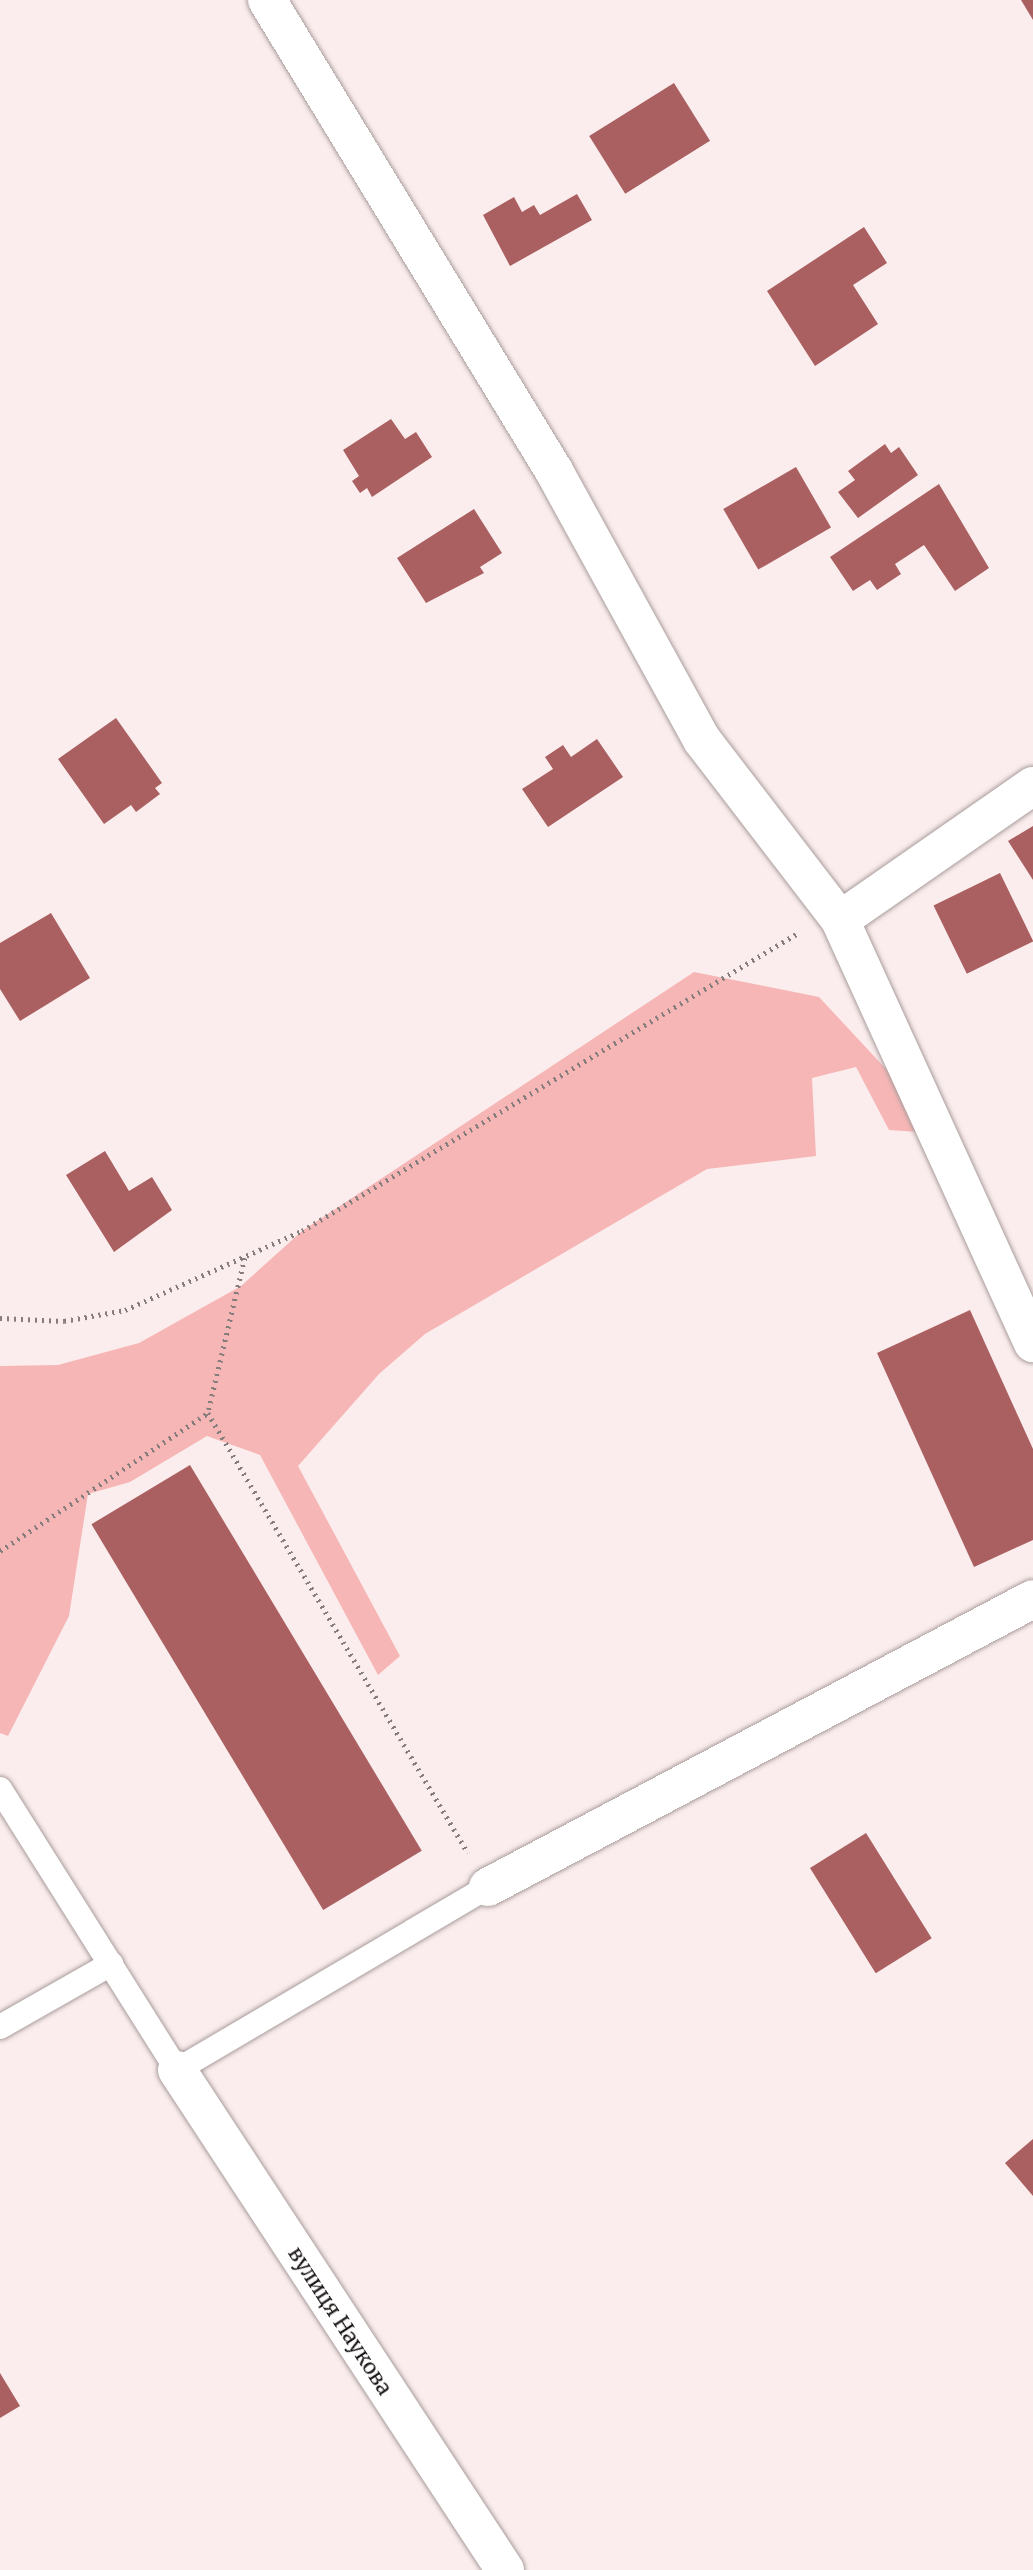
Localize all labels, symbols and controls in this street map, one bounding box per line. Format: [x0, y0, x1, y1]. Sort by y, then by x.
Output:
street label: вулиця Наукова [283, 2242, 397, 2400]

